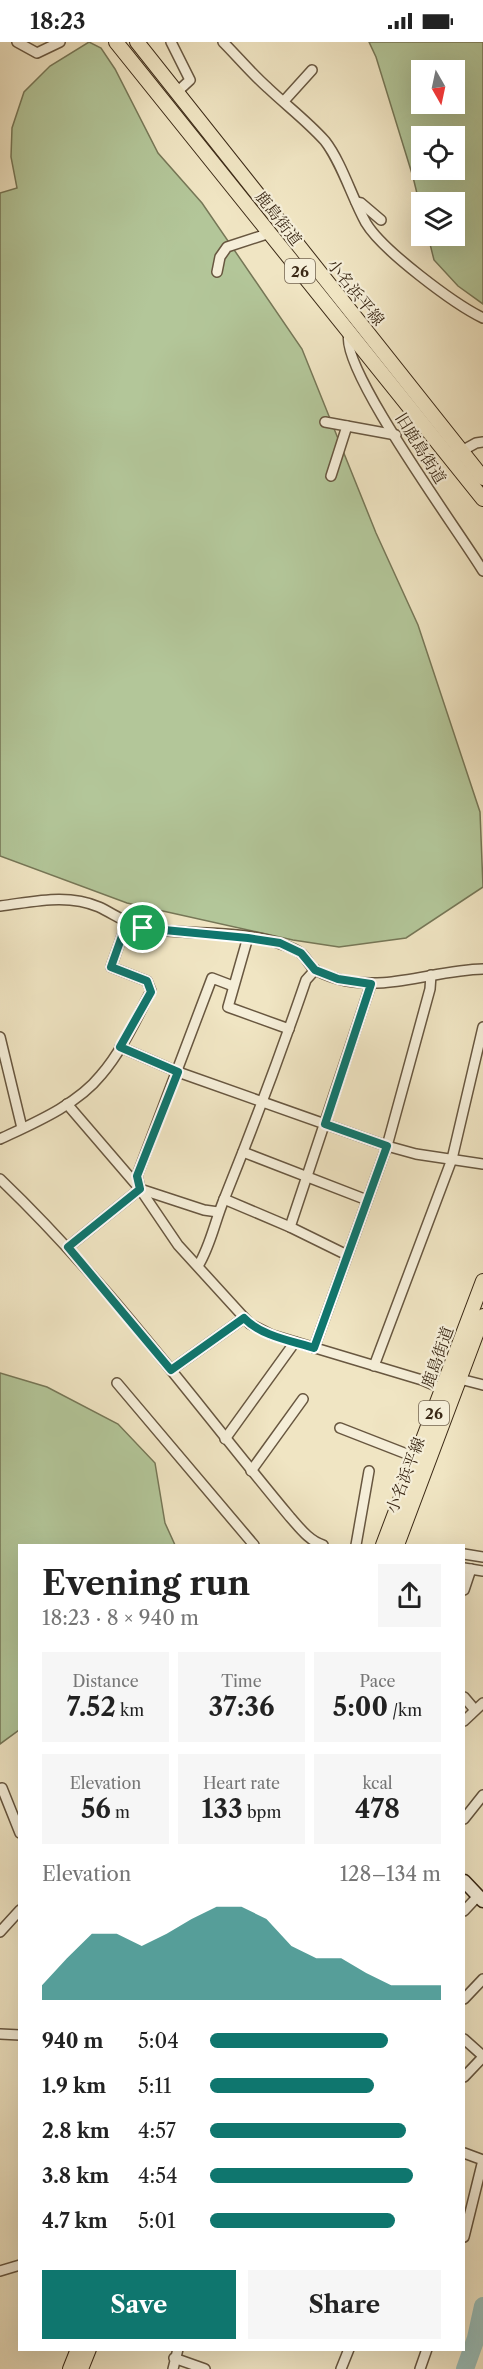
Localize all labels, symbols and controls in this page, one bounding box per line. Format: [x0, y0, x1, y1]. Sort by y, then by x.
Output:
text: 18:23 [30, 8, 85, 35]
north arrow [411, 60, 465, 114]
map controls [411, 60, 465, 246]
button: locate [411, 126, 465, 180]
street label: 鹿島街道 [251, 187, 307, 249]
button: layers [411, 192, 465, 246]
street label: 小名浜平線 [323, 255, 389, 329]
road number: 26 [285, 259, 315, 283]
street label: 旧鹿島街道 [391, 409, 451, 487]
pin [117, 902, 168, 953]
icon: arrive [126, 911, 159, 944]
street label: 鹿島街道 [417, 1324, 457, 1390]
road number: 26 [419, 1401, 449, 1425]
street label: 小名浜平線 [381, 1434, 429, 1516]
text: Evening run [42, 1563, 250, 1604]
button: share [378, 1564, 441, 1627]
text: 18:23 · 8 × 940 m [42, 1606, 199, 1630]
text: Distance [72, 1671, 139, 1691]
text: Time [221, 1671, 262, 1691]
text: Pace [359, 1671, 396, 1691]
text: 7.52 [67, 1691, 116, 1723]
text: 37:36 [208, 1691, 275, 1723]
text: 5:00 [333, 1691, 388, 1723]
text: km [116, 1700, 144, 1720]
text: /km [388, 1700, 422, 1720]
text: Elevation [70, 1773, 141, 1793]
text: Heart rate [203, 1773, 280, 1793]
text: kcal [362, 1773, 393, 1793]
text: 56 [81, 1793, 111, 1825]
text: 133 [202, 1793, 243, 1825]
text: 478 [355, 1793, 400, 1825]
text: m [111, 1802, 130, 1822]
text: bpm [243, 1802, 281, 1822]
text: Elevation [42, 1862, 131, 1886]
text: 128–134 m [340, 1862, 441, 1886]
text: 940 m [42, 2029, 103, 2053]
text: 5:04 [138, 2029, 179, 2053]
text: 1.9 km [42, 2074, 106, 2098]
text: 5:11 [138, 2074, 171, 2098]
text: 2.8 km [42, 2119, 110, 2143]
text: 4:57 [138, 2119, 176, 2143]
text: 3.8 km [42, 2164, 109, 2188]
text: 4:54 [138, 2164, 178, 2188]
text: 4.7 km [42, 2209, 108, 2233]
text: 5:01 [138, 2209, 176, 2233]
button: Save [42, 2270, 236, 2339]
button: Share [248, 2270, 441, 2339]

